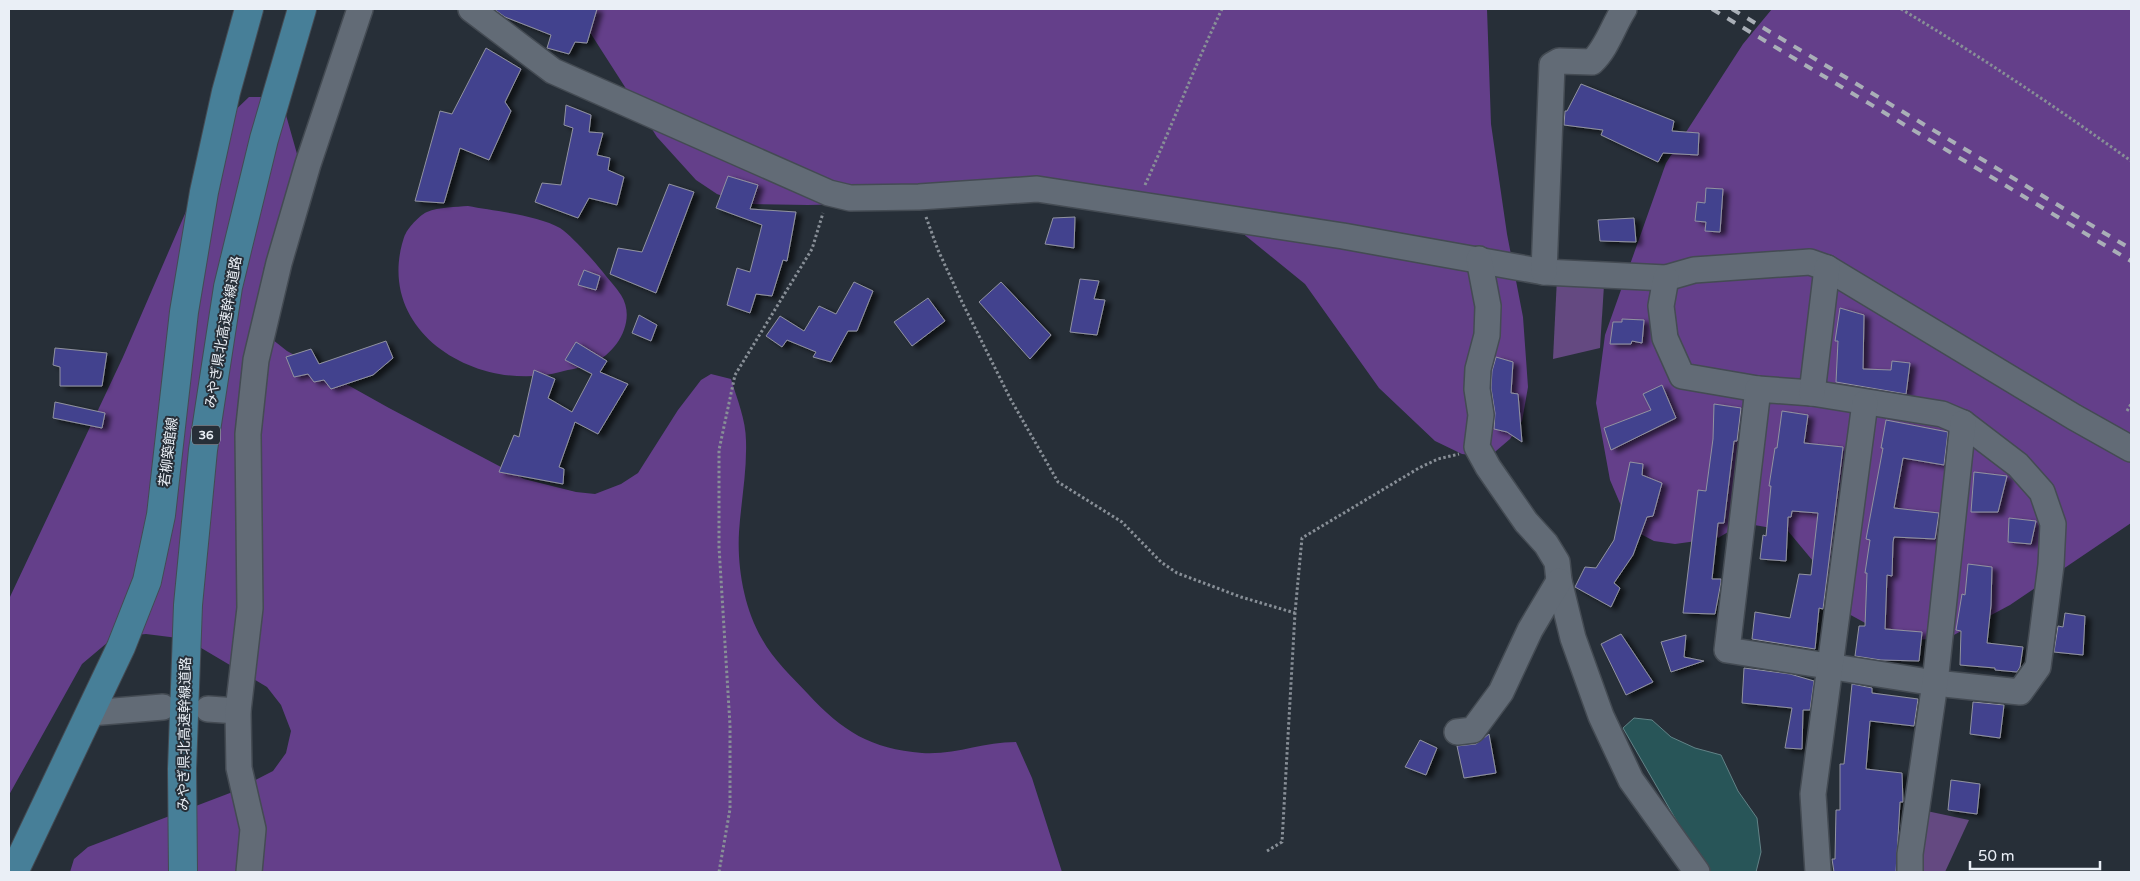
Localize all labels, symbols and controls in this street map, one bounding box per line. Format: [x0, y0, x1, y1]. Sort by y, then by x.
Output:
street label: みやぎ県北高速幹線道路 [202, 255, 245, 409]
street label: 若柳築館線 [156, 416, 181, 488]
road number: 36 [192, 426, 220, 444]
street label: みやぎ県北高速幹線道路 [175, 657, 194, 811]
scale bar [1970, 838, 2100, 870]
text: 50 m [1978, 847, 2015, 865]

